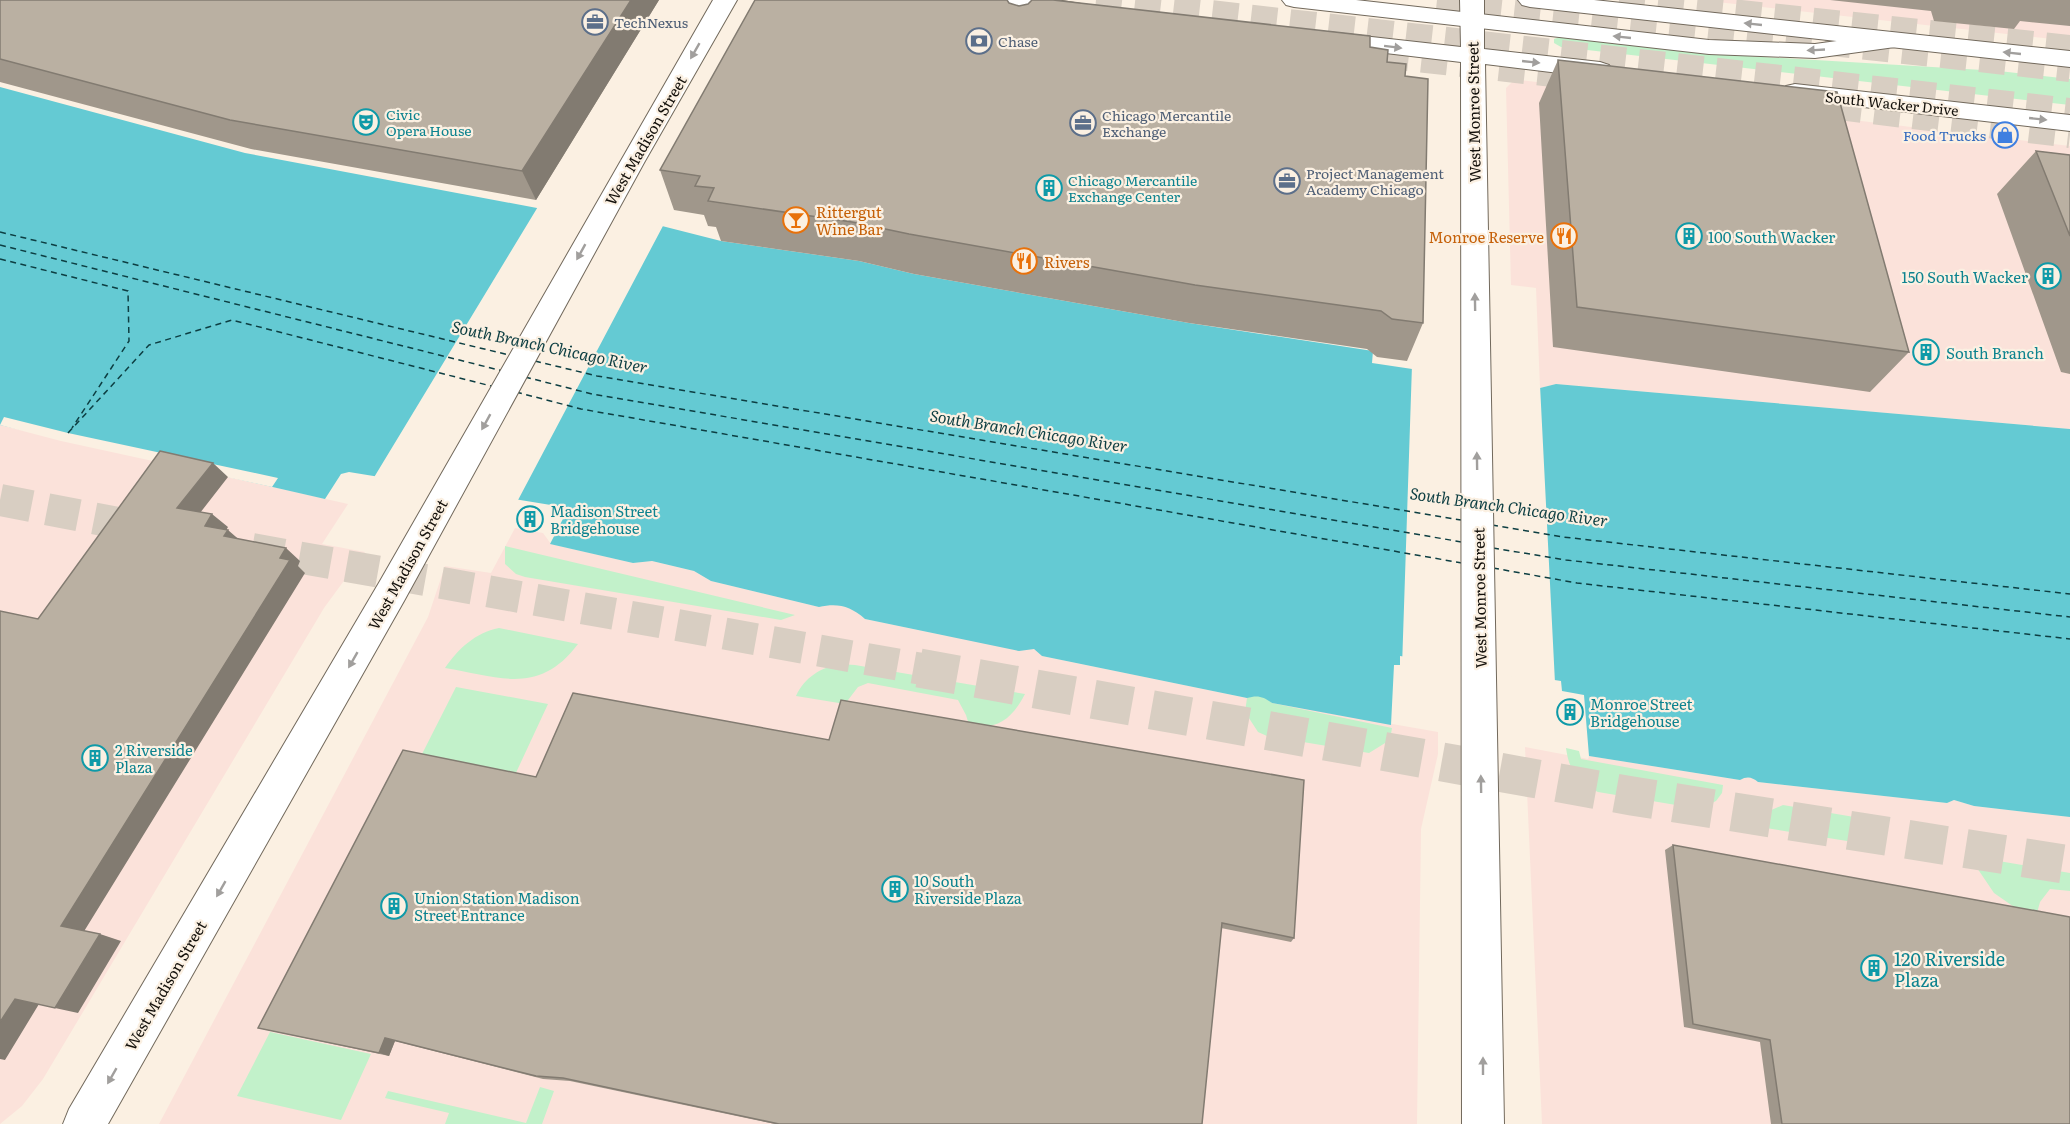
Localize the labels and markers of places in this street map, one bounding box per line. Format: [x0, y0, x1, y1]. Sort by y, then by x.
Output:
office icon: TechNexus [580, 7, 610, 37]
place label: TechNexus [614, 12, 688, 32]
bank icon: Chase [964, 26, 994, 56]
place label: Chase [998, 31, 1038, 51]
place label: Civic Opera House [386, 104, 472, 140]
place label: Chicago Mercantile Exchange [1102, 105, 1231, 141]
theatre icon: Civic Opera House [351, 107, 381, 137]
office icon: Chicago Mercantile Exchange [1068, 108, 1098, 138]
shop icon: Food Trucks [1990, 120, 2020, 150]
place label: Food Trucks [1903, 125, 1986, 145]
place label: Project Management Academy Chicago [1306, 163, 1444, 199]
office icon: Project Management Academy Chicago [1272, 166, 1302, 196]
place label: Chicago Mercantile Exchange Center [1068, 170, 1197, 206]
building icon: Chicago Mercantile Exchange Center [1034, 173, 1064, 203]
place label: Rittergut Wine Bar [816, 200, 883, 240]
bar icon: Rittergut Wine Bar [781, 205, 811, 235]
restaurant icon: Monroe Reserve [1549, 221, 1579, 251]
building icon: 100 South Wacker [1674, 221, 1704, 251]
place label: Monroe Reserve [1429, 225, 1544, 248]
place label: 100 South Wacker [1708, 225, 1835, 248]
restaurant icon: Rivers [1009, 246, 1039, 276]
place label: Rivers [1044, 250, 1090, 273]
building icon: 150 South Wacker [2033, 261, 2063, 291]
place label: 150 South Wacker [1902, 265, 2028, 288]
building icon: South Branch [1911, 337, 1941, 367]
place label: South Branch [1946, 341, 2044, 364]
place label: Madison Street Bridgehouse [550, 499, 658, 539]
building icon: Madison Street Bridgehouse [515, 504, 545, 534]
place label: Monroe Street Bridgehouse [1590, 692, 1693, 732]
building icon: Monroe Street Bridgehouse [1555, 697, 1585, 727]
place label: 2 Riverside Plaza [115, 738, 193, 778]
building icon: 2 Riverside Plaza [80, 743, 110, 773]
place label: 10 South Riverside Plaza [914, 869, 1023, 909]
building icon: 10 South Riverside Plaza [880, 874, 910, 904]
place label: Union Station Madison Street Entrance [414, 886, 580, 926]
building icon: Union Station Madison Street Entrance [379, 891, 409, 921]
place label: 120 Riverside Plaza [1894, 945, 2005, 993]
building icon: 120 Riverside Plaza [1859, 953, 1889, 983]

